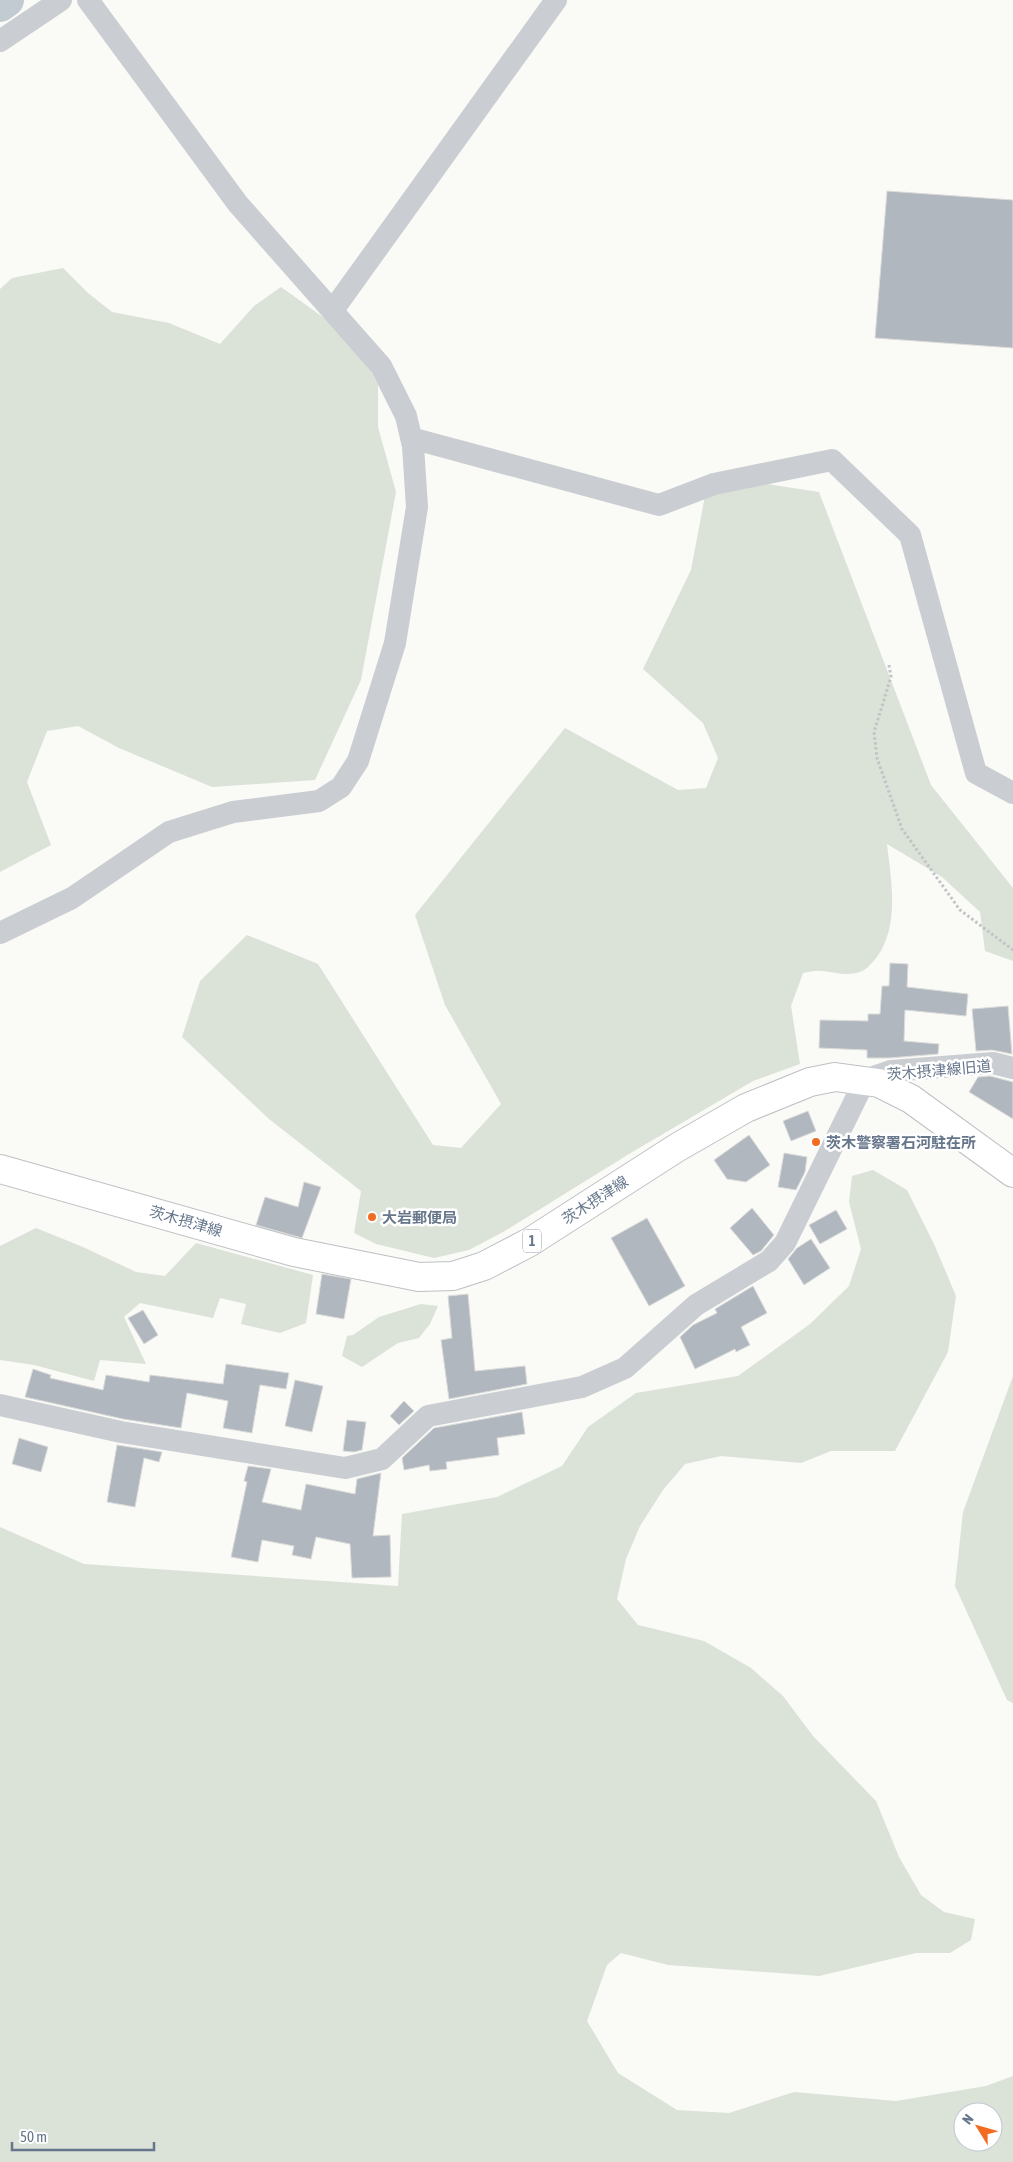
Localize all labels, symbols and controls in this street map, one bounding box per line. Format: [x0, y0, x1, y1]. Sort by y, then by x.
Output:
street label: 茨木摂津線旧道 [886, 1057, 992, 1083]
place label: 茨木警察署石河駐在所 [826, 1134, 976, 1151]
marker: 茨木警察署石河駐在所 [810, 1136, 822, 1148]
street label: 茨木摂津線 [559, 1172, 631, 1228]
street label: 茨木摂津線 [148, 1202, 224, 1240]
place label: 大岩郵便局 [382, 1209, 457, 1226]
marker: 大岩郵便局 [366, 1211, 378, 1223]
road number: 1 [523, 1230, 541, 1252]
north arrow [953, 2102, 1003, 2152]
text: N [959, 2111, 976, 2127]
scale bar [12, 2120, 155, 2152]
text: 50 m [20, 2128, 47, 2145]

